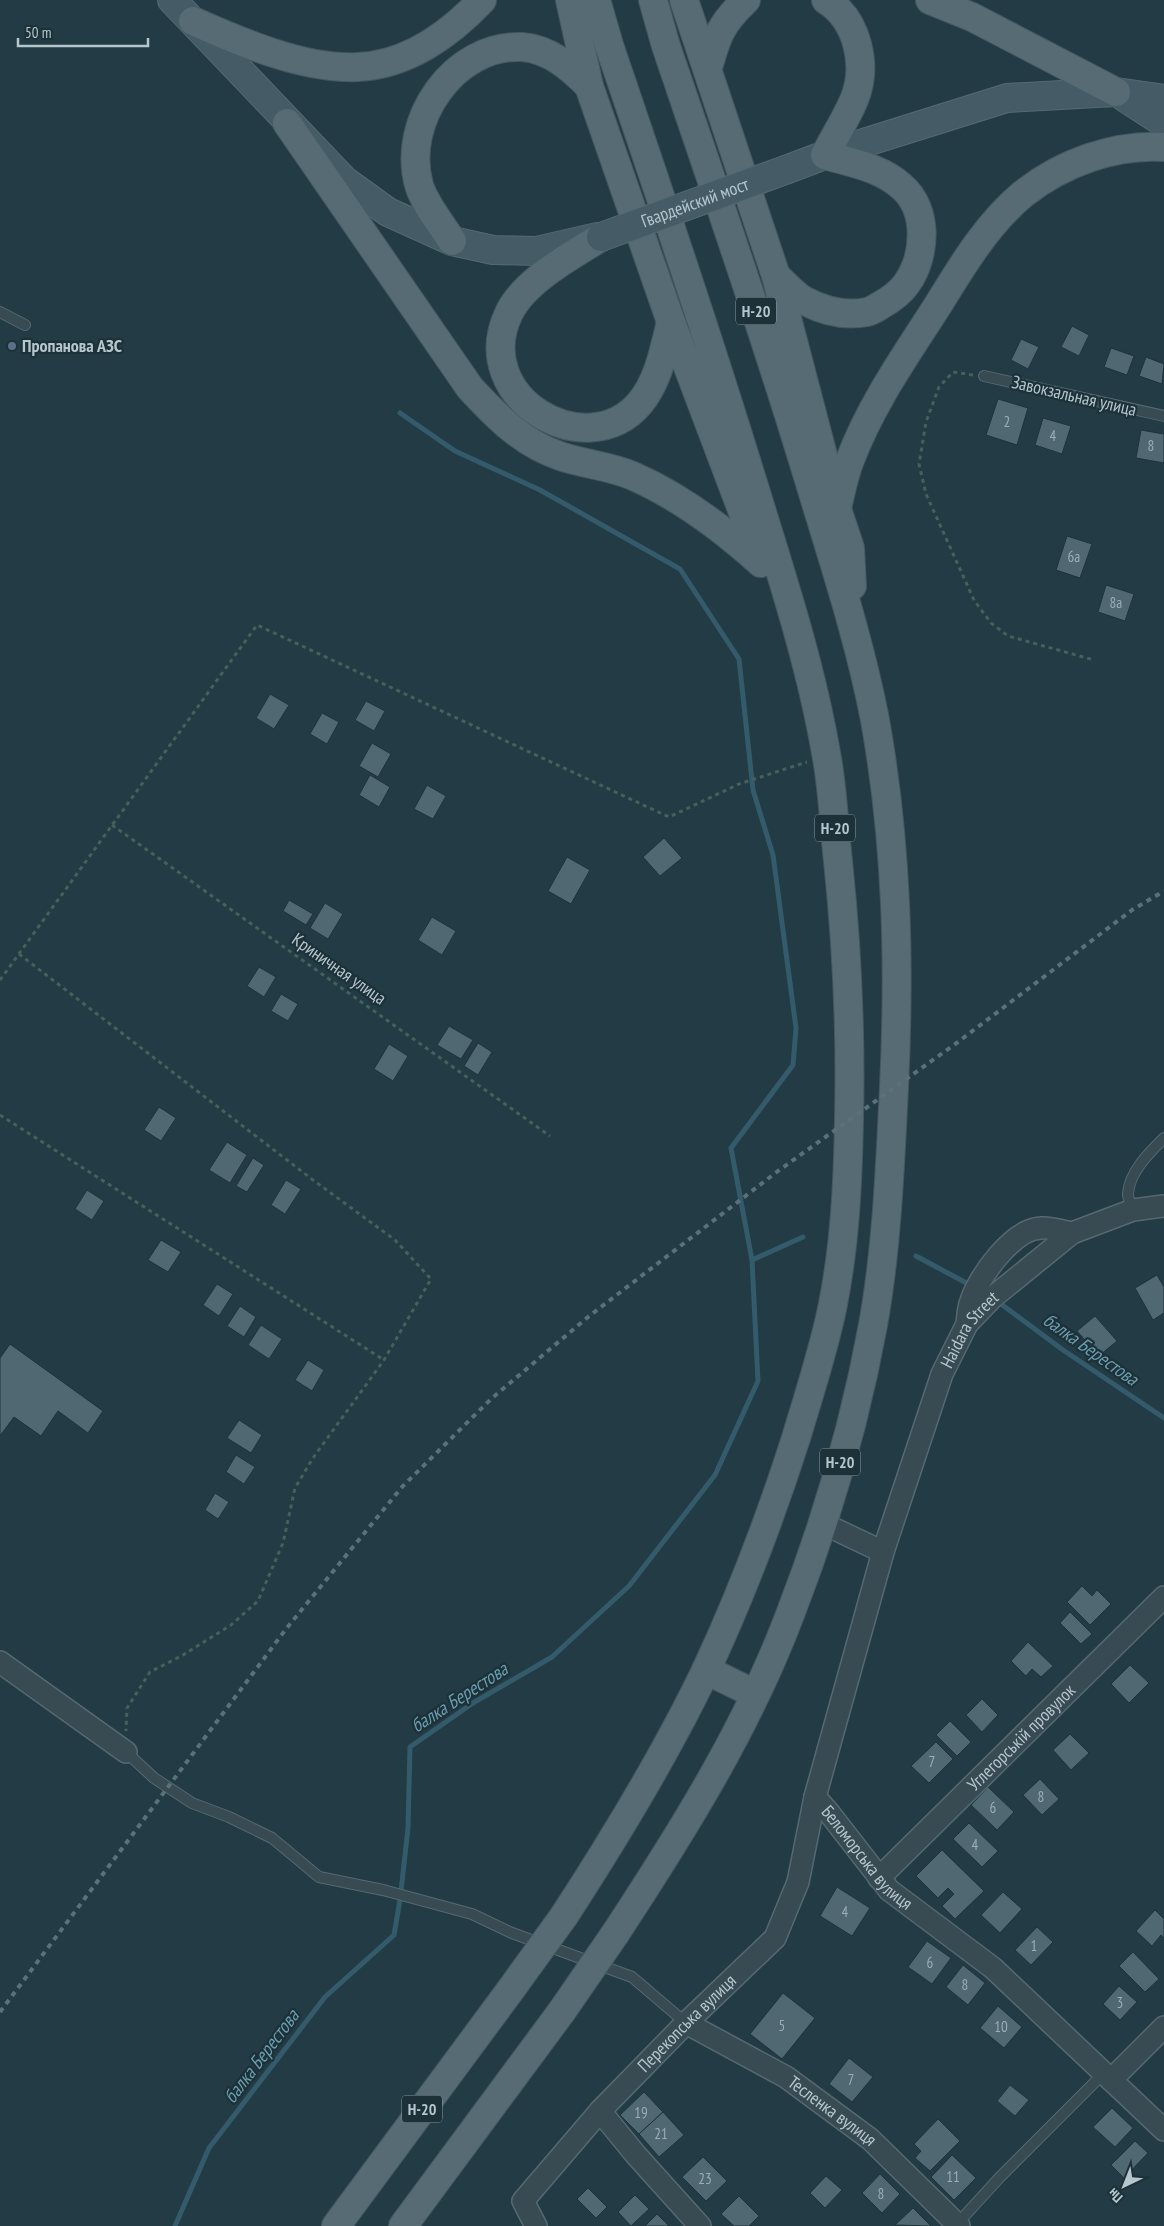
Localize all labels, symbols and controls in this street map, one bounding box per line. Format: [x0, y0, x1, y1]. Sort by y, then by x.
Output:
scale bar [18, 15, 148, 47]
text: 50 m [25, 23, 51, 42]
street label: Гвардейский мост [638, 172, 752, 232]
road number: Н-20 [736, 298, 776, 324]
place label: Пропанова АЗС [22, 334, 122, 357]
marker: Пропанова АЗС [6, 340, 18, 352]
street label: Завокзальная улица [1010, 370, 1139, 421]
house number: 2 [1004, 412, 1010, 431]
house number: 4 [1050, 426, 1057, 445]
house number: 8 [1148, 436, 1154, 455]
house number: 6а [1068, 547, 1080, 566]
house number: 8а [1110, 593, 1122, 612]
road number: Н-20 [815, 814, 855, 841]
street label: Криничная улица [288, 928, 391, 1010]
street label: Haidara Street [935, 1285, 1003, 1372]
water label: балка Берестова [1039, 1307, 1144, 1391]
road number: Н-20 [820, 1448, 860, 1475]
water label: балка Берестова [406, 1656, 513, 1737]
street label: Углегорськiй провулок [962, 1679, 1080, 1796]
house number: 7 [929, 1752, 935, 1771]
house number: 8 [1038, 1787, 1044, 1806]
house number: 6 [990, 1798, 997, 1817]
street label: Беломорська вулиця [817, 1800, 917, 1915]
house number: 4 [972, 1835, 979, 1854]
house number: 4 [842, 1902, 849, 1921]
house number: 1 [1031, 1936, 1037, 1955]
house number: 6 [927, 1953, 934, 1972]
street label: Перекопська вулиця [632, 1969, 741, 2077]
house number: 8 [962, 1975, 968, 1994]
house number: 3 [1117, 1993, 1123, 2012]
water label: балка Берестова [218, 2003, 305, 2107]
house number: 5 [779, 2016, 785, 2035]
house number: 10 [994, 2017, 1008, 2036]
street label: Тесленка вулиця [784, 2070, 882, 2150]
house number: 7 [848, 2070, 854, 2089]
road number: Н-20 [402, 2096, 442, 2122]
house number: 19 [634, 2103, 648, 2122]
house number: 21 [654, 2124, 668, 2143]
north arrow [1099, 2161, 1149, 2211]
house number: 11 [946, 2167, 960, 2186]
house number: 23 [698, 2169, 712, 2188]
house number: 8 [878, 2184, 884, 2203]
text: Пн [1104, 2184, 1126, 2207]

